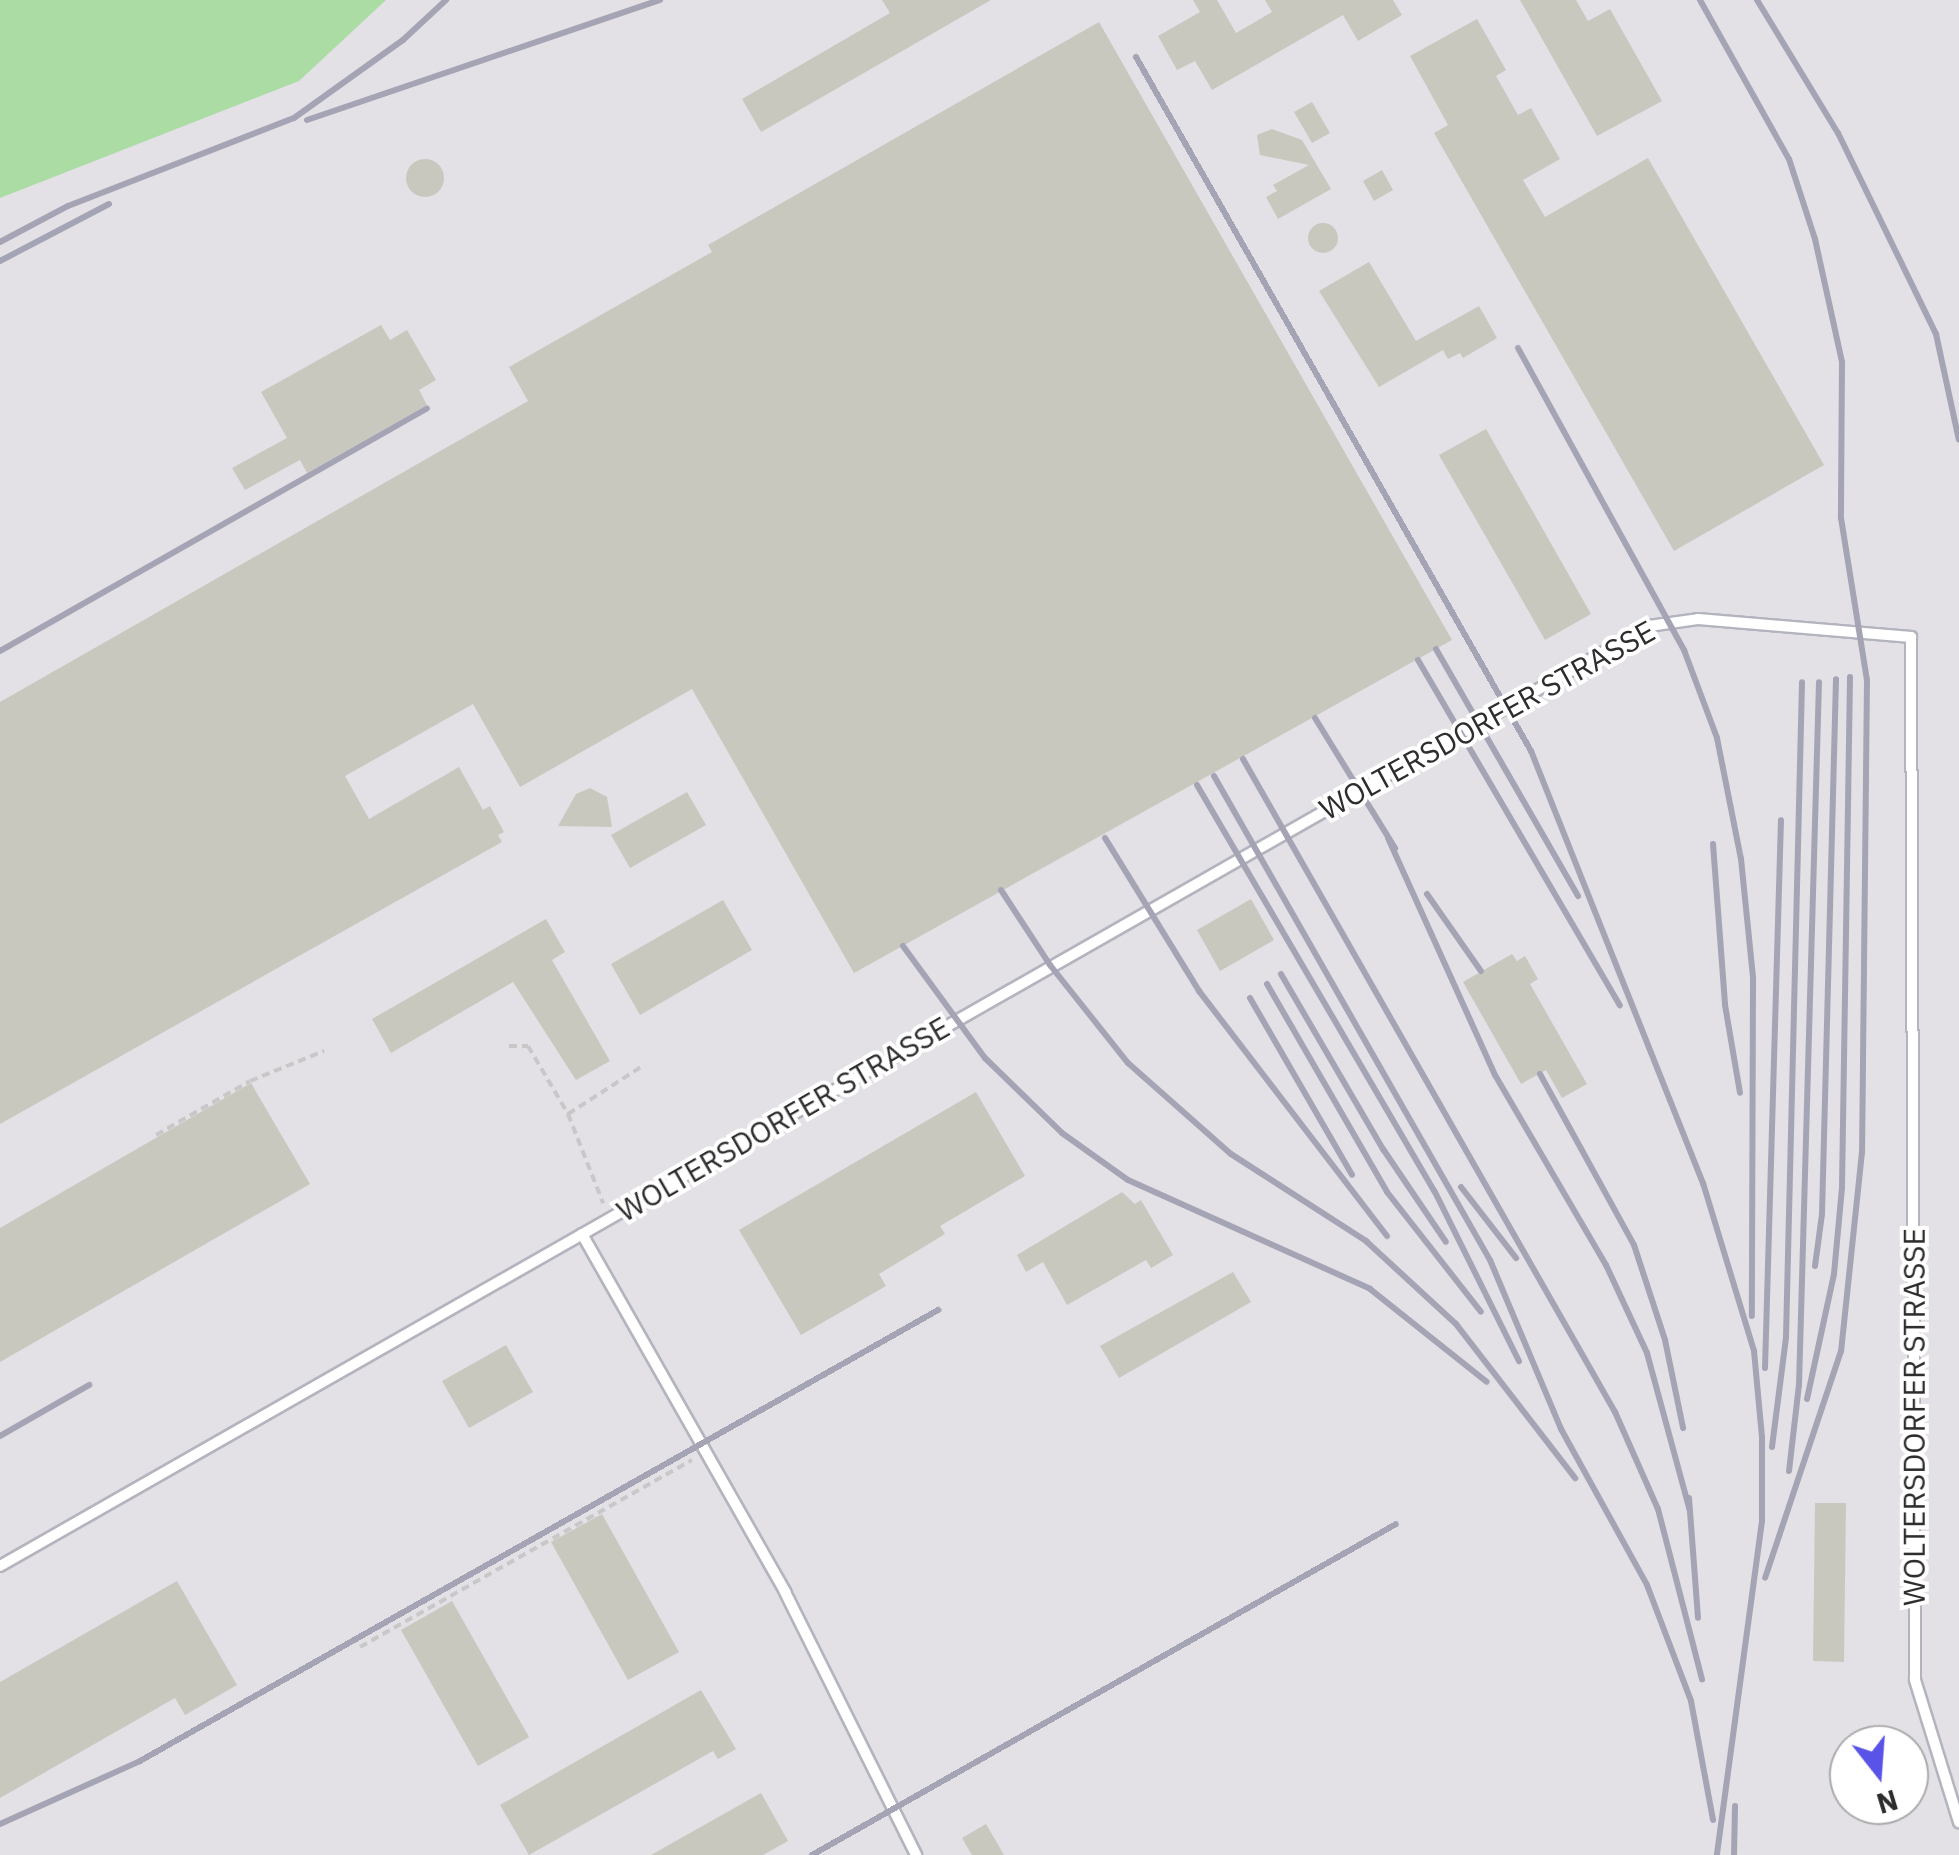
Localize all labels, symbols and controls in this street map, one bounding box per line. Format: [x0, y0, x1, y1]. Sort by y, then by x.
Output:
street label: WOLTERSDORFER STRASSE [1313, 613, 1661, 827]
street label: WOLTERSDORFER STRASSE [610, 1009, 956, 1229]
street label: WOLTERSDORFER STRASSE [1896, 1228, 1932, 1606]
north arrow [1829, 1725, 1929, 1825]
text: N [1872, 1782, 1902, 1823]

